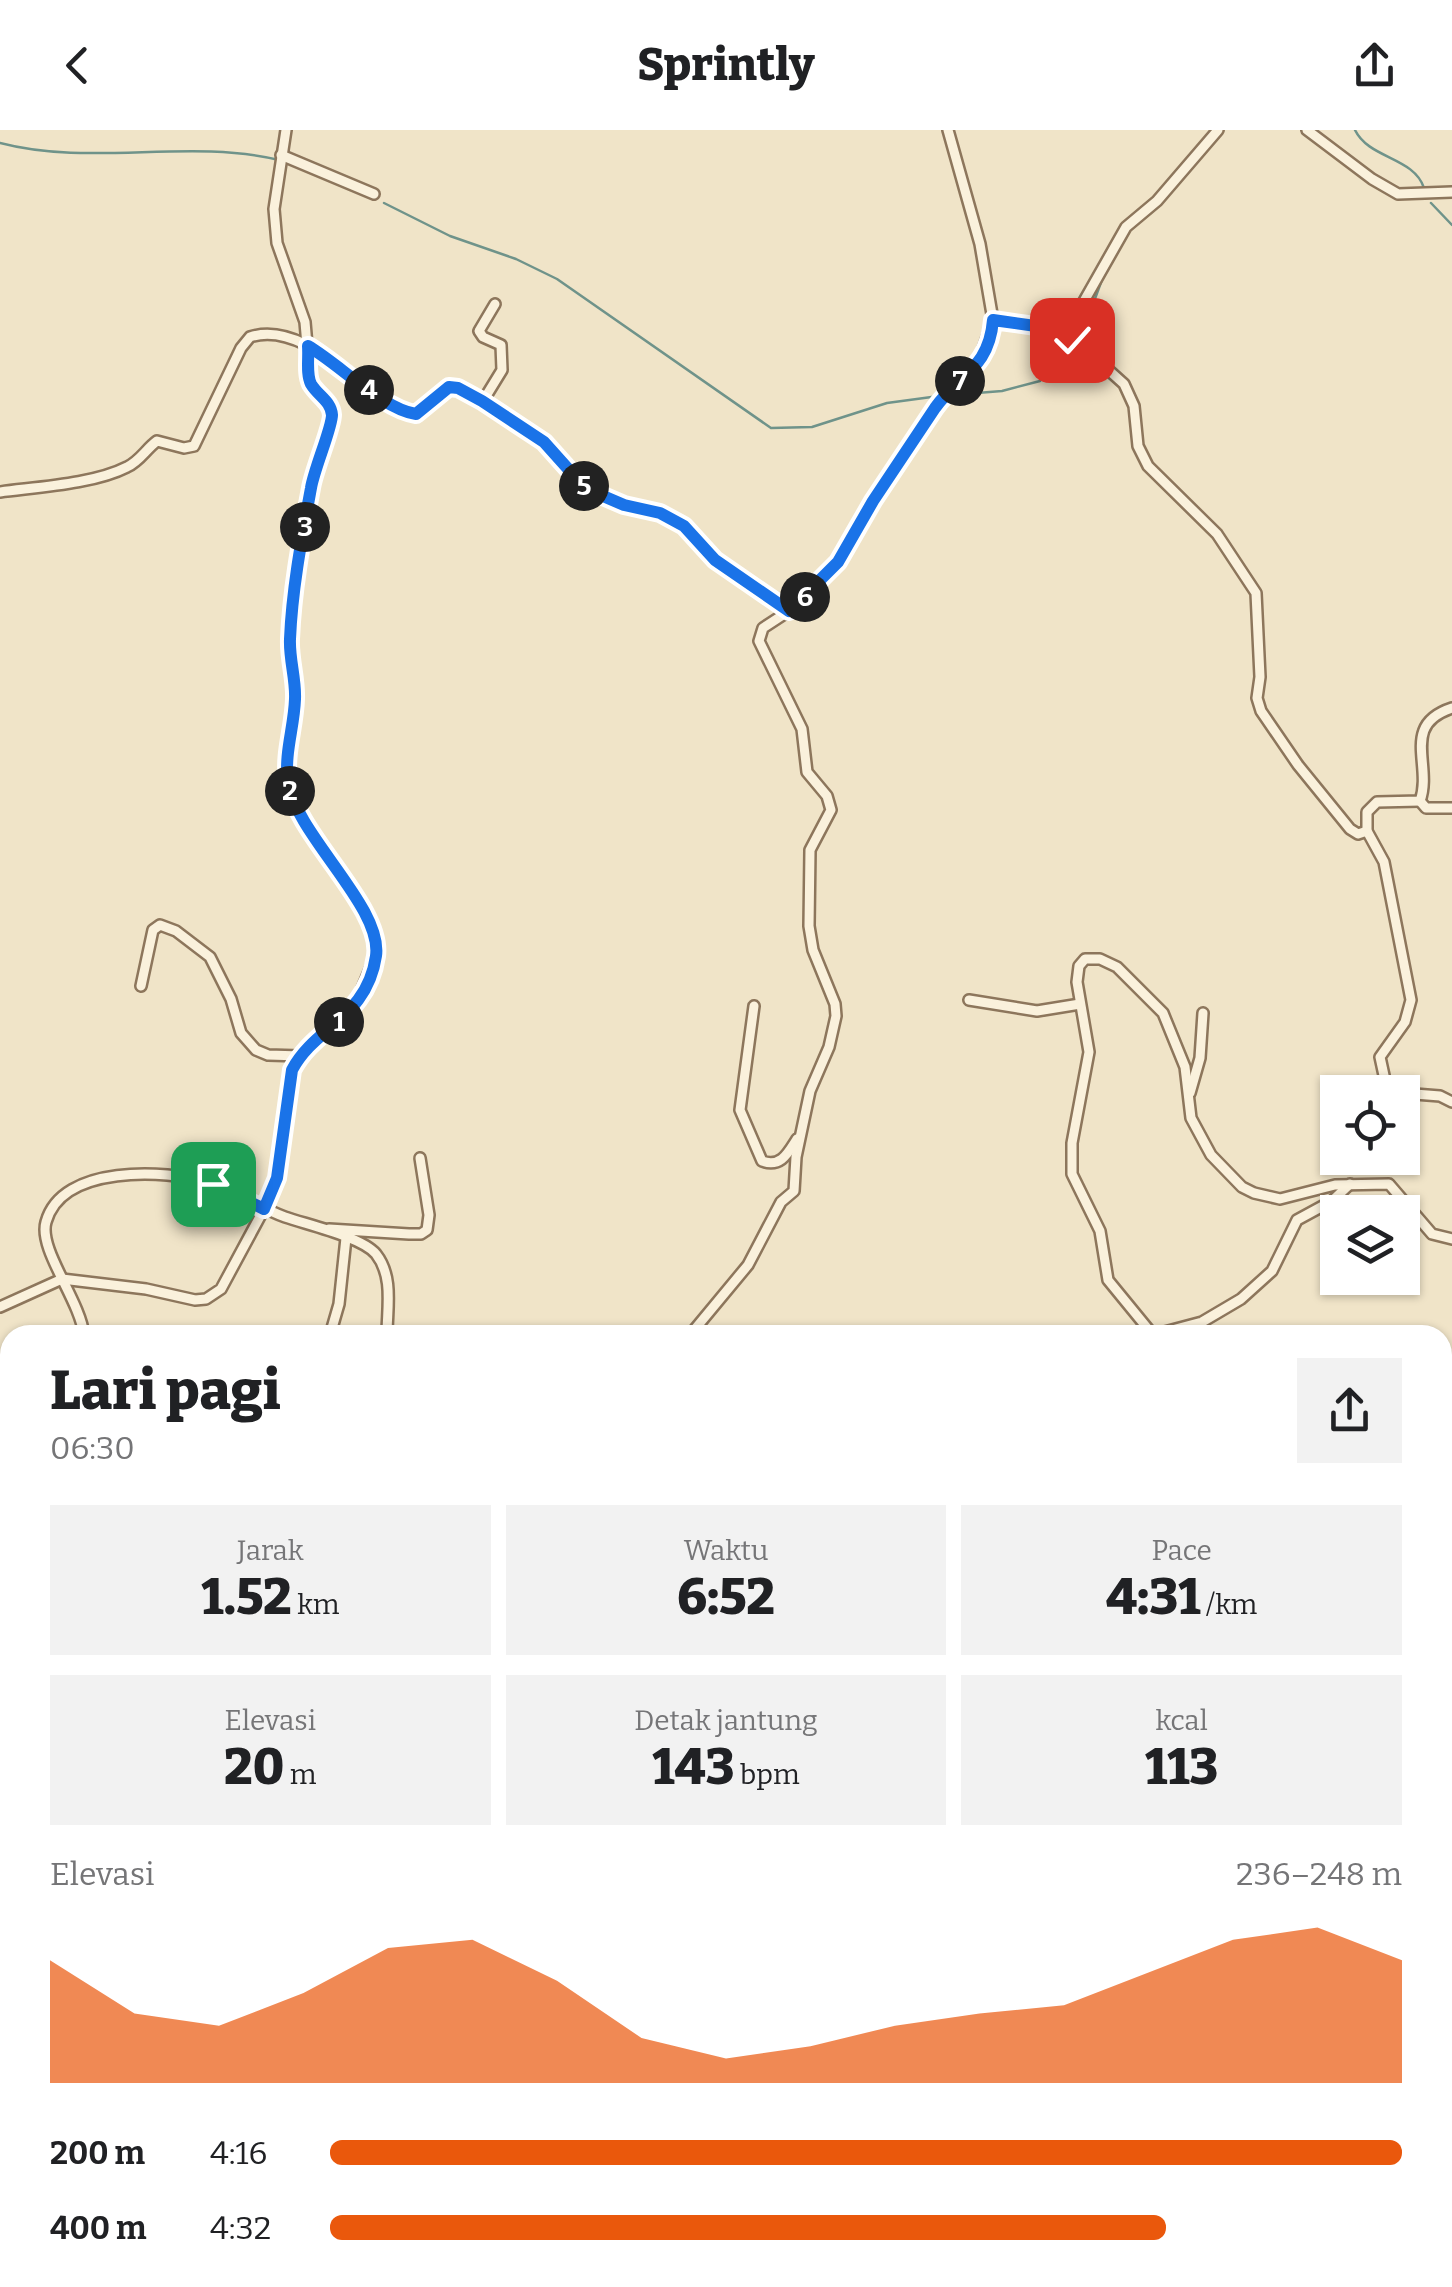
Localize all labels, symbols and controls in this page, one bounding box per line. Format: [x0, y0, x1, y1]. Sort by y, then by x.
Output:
icon: back [50, 38, 105, 93]
text: Sprintly [637, 38, 815, 92]
icon: share [1347, 38, 1402, 93]
pin [1030, 298, 1115, 383]
icon: check [1045, 313, 1100, 368]
pin: 7 [935, 356, 985, 406]
text: 7 [952, 364, 968, 397]
pin: 4 [344, 365, 394, 415]
text: 4 [360, 373, 378, 406]
pin: 5 [559, 461, 609, 511]
text: 5 [576, 469, 592, 502]
pin: 3 [280, 502, 330, 552]
text: 3 [297, 510, 313, 543]
pin: 6 [780, 572, 830, 622]
text: 6 [797, 580, 813, 613]
pin: 2 [265, 766, 315, 816]
text: 2 [282, 774, 298, 807]
pin: 1 [314, 997, 364, 1047]
text: 1 [333, 1005, 345, 1038]
map controls [1320, 1075, 1420, 1295]
button: locate [1320, 1075, 1420, 1175]
pin [171, 1142, 256, 1227]
icon: arrive [186, 1157, 241, 1212]
button: layers [1320, 1195, 1420, 1295]
text: Lari pagi [50, 1358, 281, 1424]
button: share [1297, 1358, 1402, 1463]
text: 06:30 [50, 1429, 135, 1467]
text: Jarak [237, 1534, 304, 1567]
text: Waktu [684, 1534, 768, 1567]
text: Pace [1151, 1534, 1212, 1567]
text: 1.52 [201, 1567, 292, 1627]
text: 6:52 [677, 1567, 775, 1627]
text: 4:31 [1106, 1567, 1200, 1627]
text: km [292, 1588, 339, 1621]
text: /km [1200, 1588, 1257, 1621]
text: Elevasi [225, 1704, 316, 1737]
text: Detak jantung [634, 1704, 818, 1737]
text: kcal [1156, 1704, 1208, 1737]
text: 20 [224, 1737, 284, 1797]
text: 143 [652, 1737, 734, 1797]
text: 113 [1145, 1737, 1218, 1797]
text: m [284, 1758, 317, 1791]
text: bpm [734, 1758, 800, 1791]
text: Elevasi [50, 1855, 155, 1893]
text: 236–248 m [1236, 1855, 1402, 1893]
text: 200 m [50, 2134, 145, 2172]
text: 4:16 [210, 2134, 267, 2172]
text: 400 m [50, 2209, 146, 2247]
text: 4:32 [210, 2209, 271, 2247]

